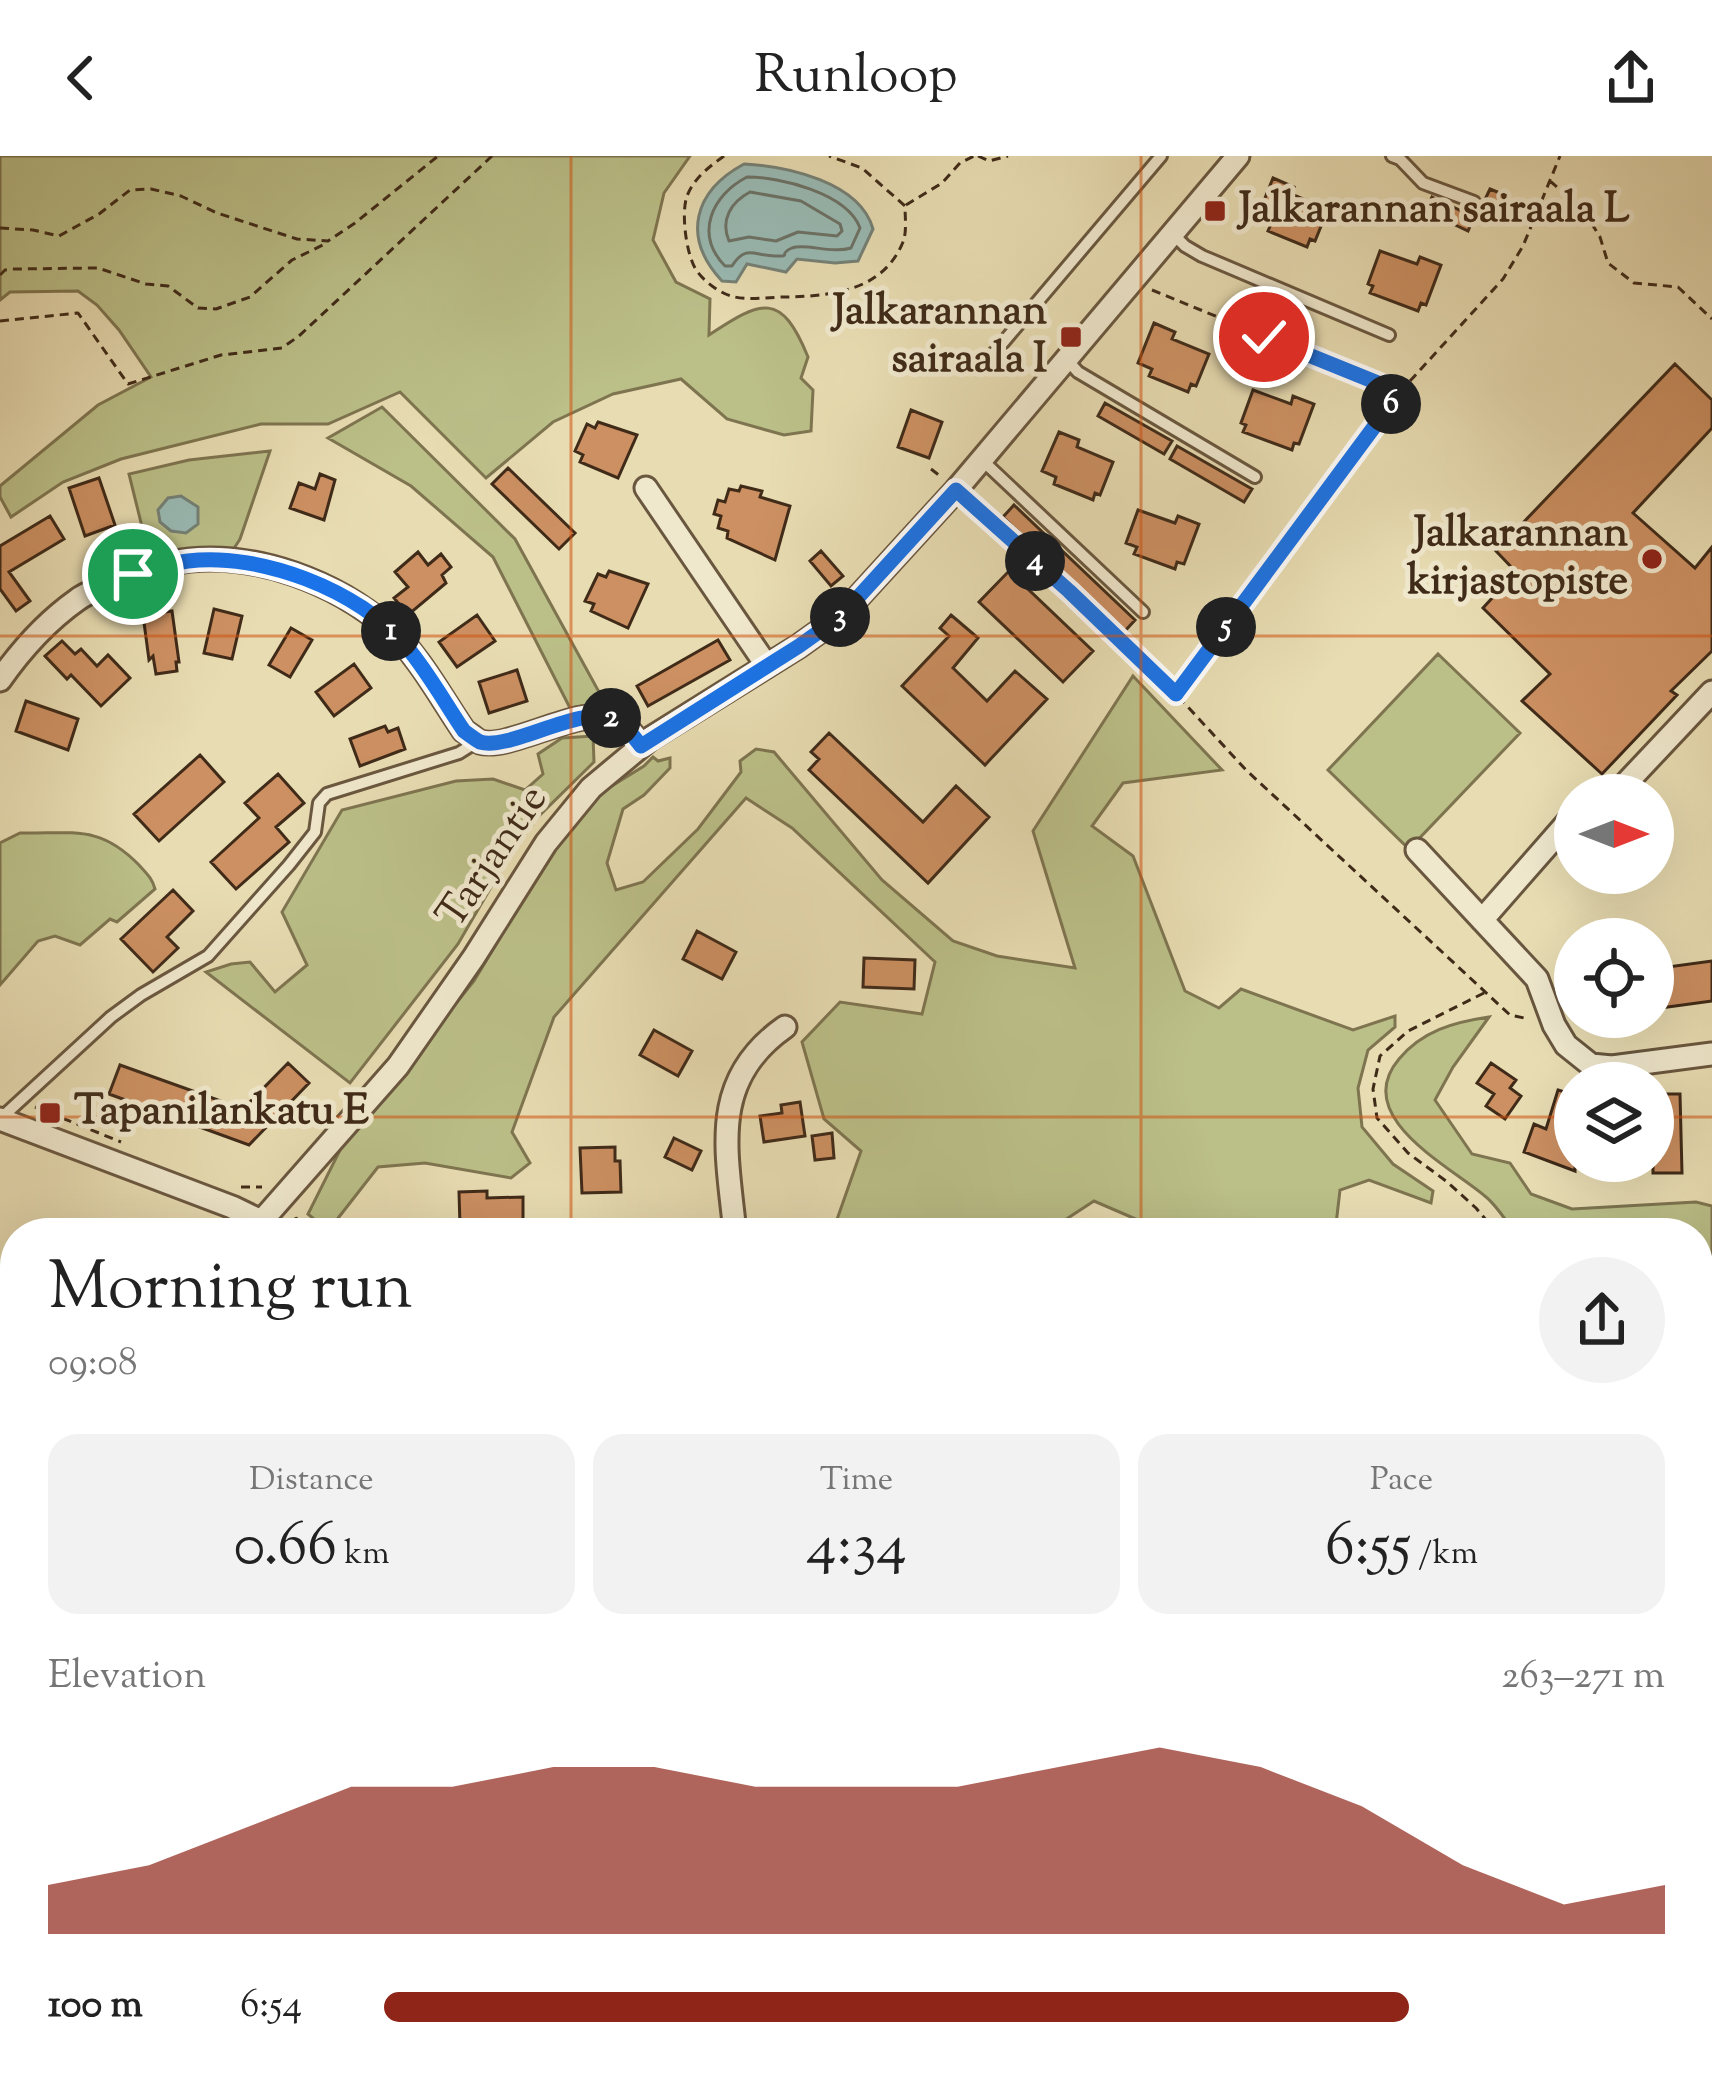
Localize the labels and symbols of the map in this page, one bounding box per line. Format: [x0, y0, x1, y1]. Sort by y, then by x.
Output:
place label: Jalkarannan sairaala L [1236, 181, 1630, 241]
marker: Jalkarannan sairaala L [1202, 198, 1228, 224]
place label: Jalkarannan sairaala I [830, 283, 1047, 391]
pin [1213, 286, 1315, 388]
marker: Jalkarannan sairaala I [1058, 324, 1084, 350]
pin: 6 [1361, 374, 1421, 434]
place label: Jalkarannan kirjastopiste [1406, 505, 1628, 613]
pin [82, 523, 184, 625]
pin: 4 [1005, 531, 1065, 591]
marker: Jalkarannan kirjastopiste [1639, 546, 1665, 572]
pin: 3 [810, 587, 870, 647]
pin: 5 [1196, 597, 1256, 657]
pin: 1 [361, 601, 421, 661]
pin: 2 [581, 688, 641, 748]
street label: Tarjantie [424, 774, 564, 942]
north arrow [1554, 774, 1674, 894]
place label: Tapanilankatu E [74, 1083, 369, 1143]
marker: Tapanilankatu E [37, 1100, 63, 1126]

